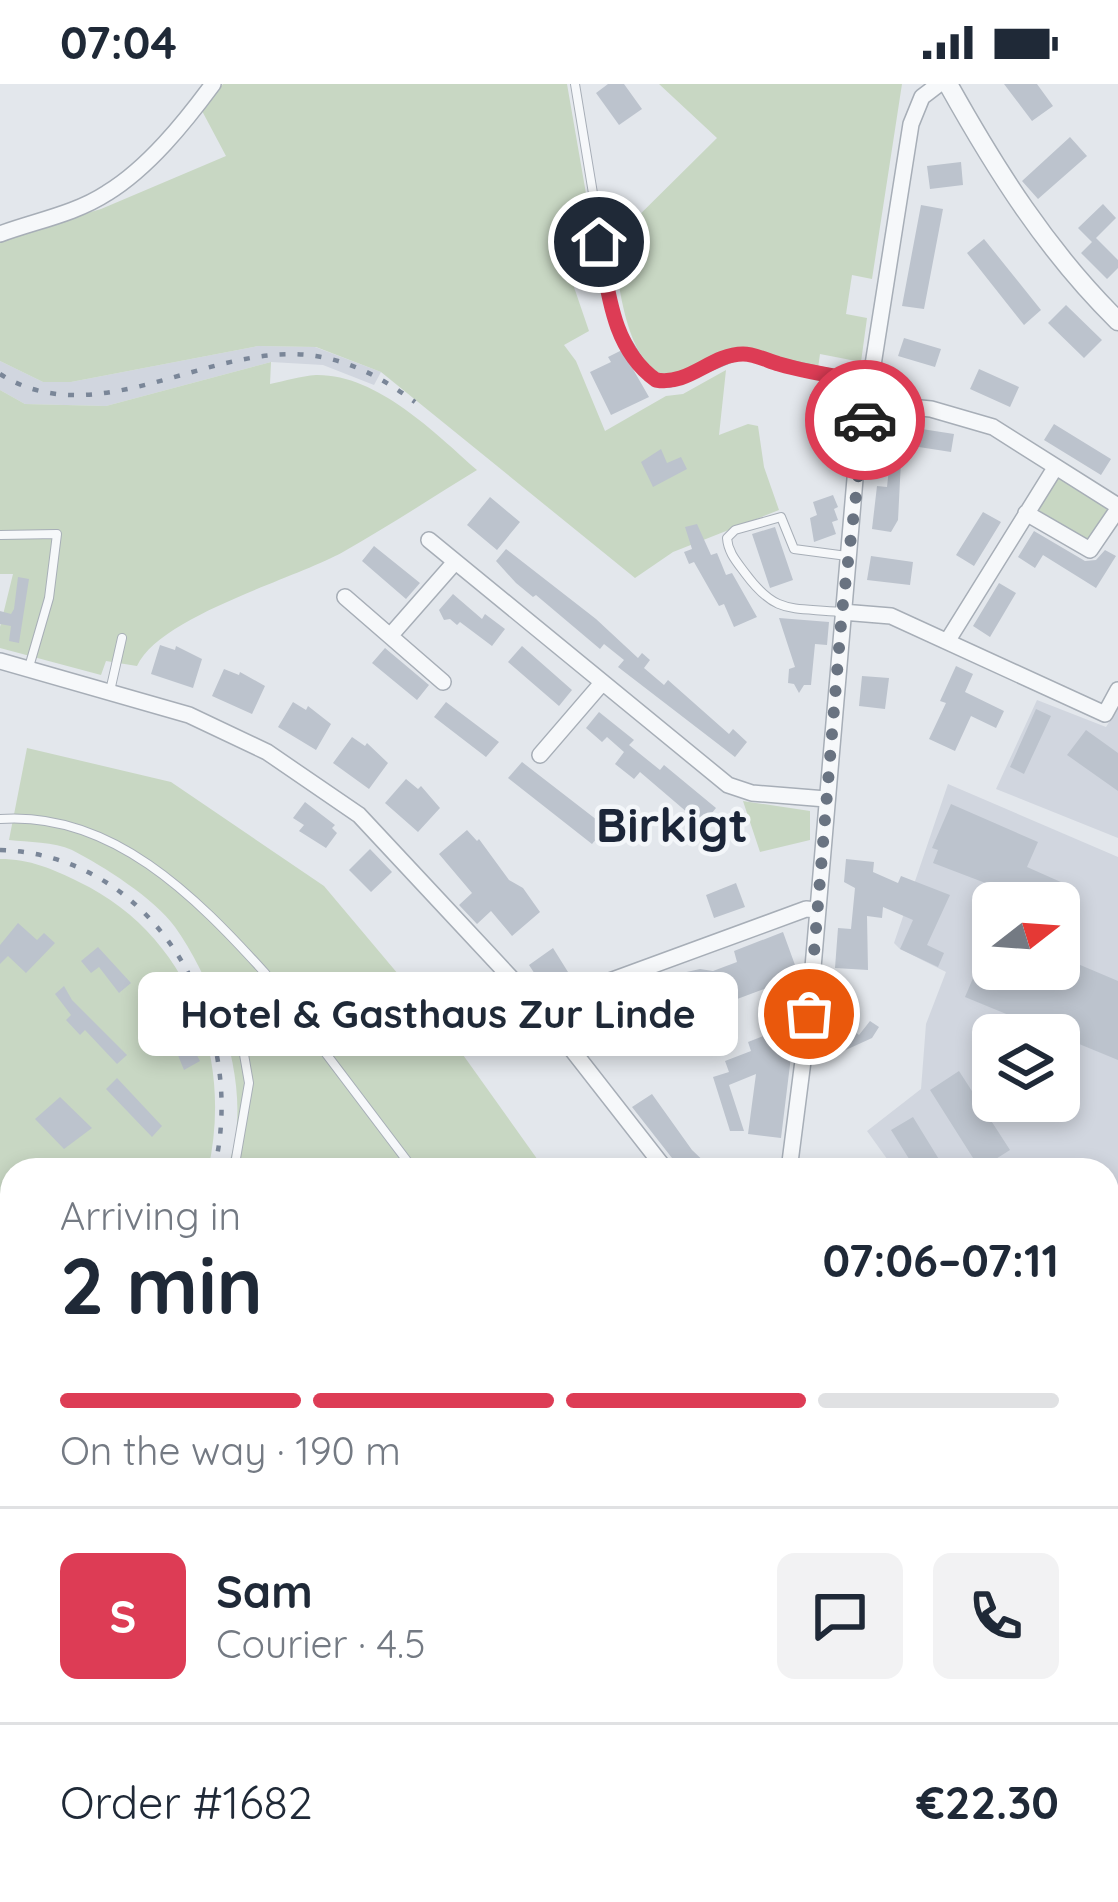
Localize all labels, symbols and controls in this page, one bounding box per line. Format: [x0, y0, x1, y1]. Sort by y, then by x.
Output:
text: 07:04 [60, 14, 177, 70]
pin [548, 191, 650, 293]
icon: home [566, 209, 632, 275]
courier [805, 360, 925, 480]
icon: car [832, 387, 898, 453]
district label: Birkigt [596, 794, 748, 854]
north arrow [972, 882, 1080, 990]
map controls [972, 882, 1080, 1122]
pin [758, 963, 860, 1065]
callout: Hotel & Gasthaus Zur Linde [137, 972, 737, 1056]
icon: bag [776, 981, 842, 1047]
text: Hotel & Gasthaus Zur Linde [180, 989, 696, 1038]
button: layers [972, 1014, 1080, 1122]
text: Arriving in [60, 1191, 241, 1240]
text: 07:06–07:11 [823, 1232, 1059, 1288]
text: 2 min [60, 1236, 263, 1334]
text: On the way · 190 m [60, 1426, 401, 1475]
button: chat [777, 1553, 903, 1679]
button: phone [933, 1553, 1059, 1679]
text: Sam [216, 1563, 313, 1619]
text: S [110, 1588, 136, 1644]
text: Courier · 4.5 [216, 1619, 425, 1668]
text: Order #1682 [60, 1774, 313, 1830]
text: €22.30 [917, 1774, 1059, 1830]

